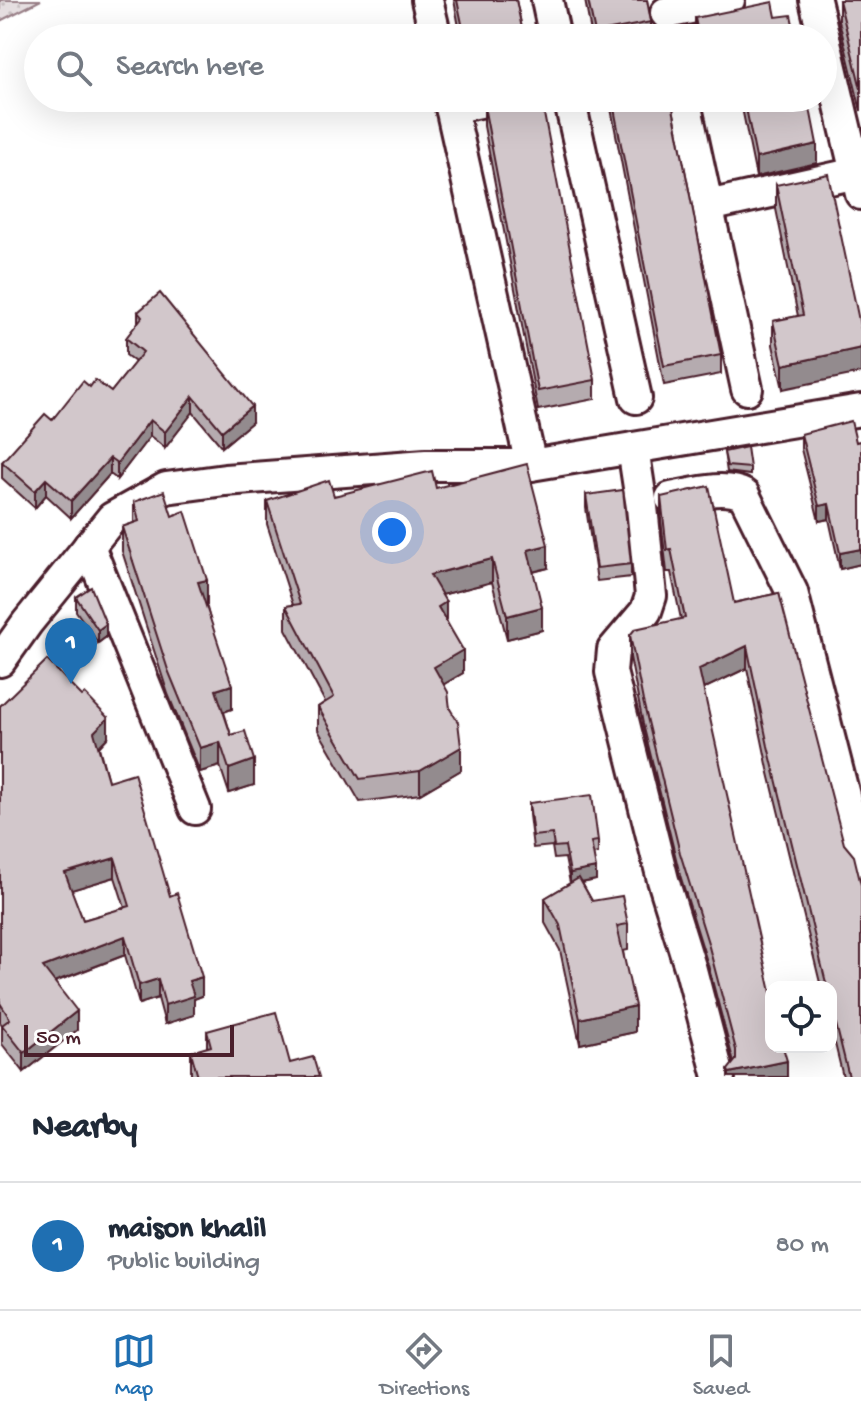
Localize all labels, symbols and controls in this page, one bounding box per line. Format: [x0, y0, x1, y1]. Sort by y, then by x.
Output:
search box [24, 24, 837, 112]
icon: search [52, 46, 96, 90]
text: Search here [116, 51, 264, 86]
your location [372, 512, 412, 552]
pin: 1 [45, 618, 97, 684]
map controls [765, 981, 837, 1053]
button: locate [765, 981, 837, 1053]
scale bar [24, 1021, 234, 1057]
text: 50 m [36, 1026, 81, 1052]
text: Nearby [32, 1109, 137, 1149]
text: maison khalil [108, 1213, 266, 1248]
text: 1 [53, 1231, 63, 1262]
text: 80 m [775, 1231, 829, 1262]
text: Public building [108, 1248, 260, 1279]
tab: Map [112, 1329, 156, 1403]
tab: Directions [380, 1329, 469, 1403]
tab: Saved [693, 1329, 749, 1403]

